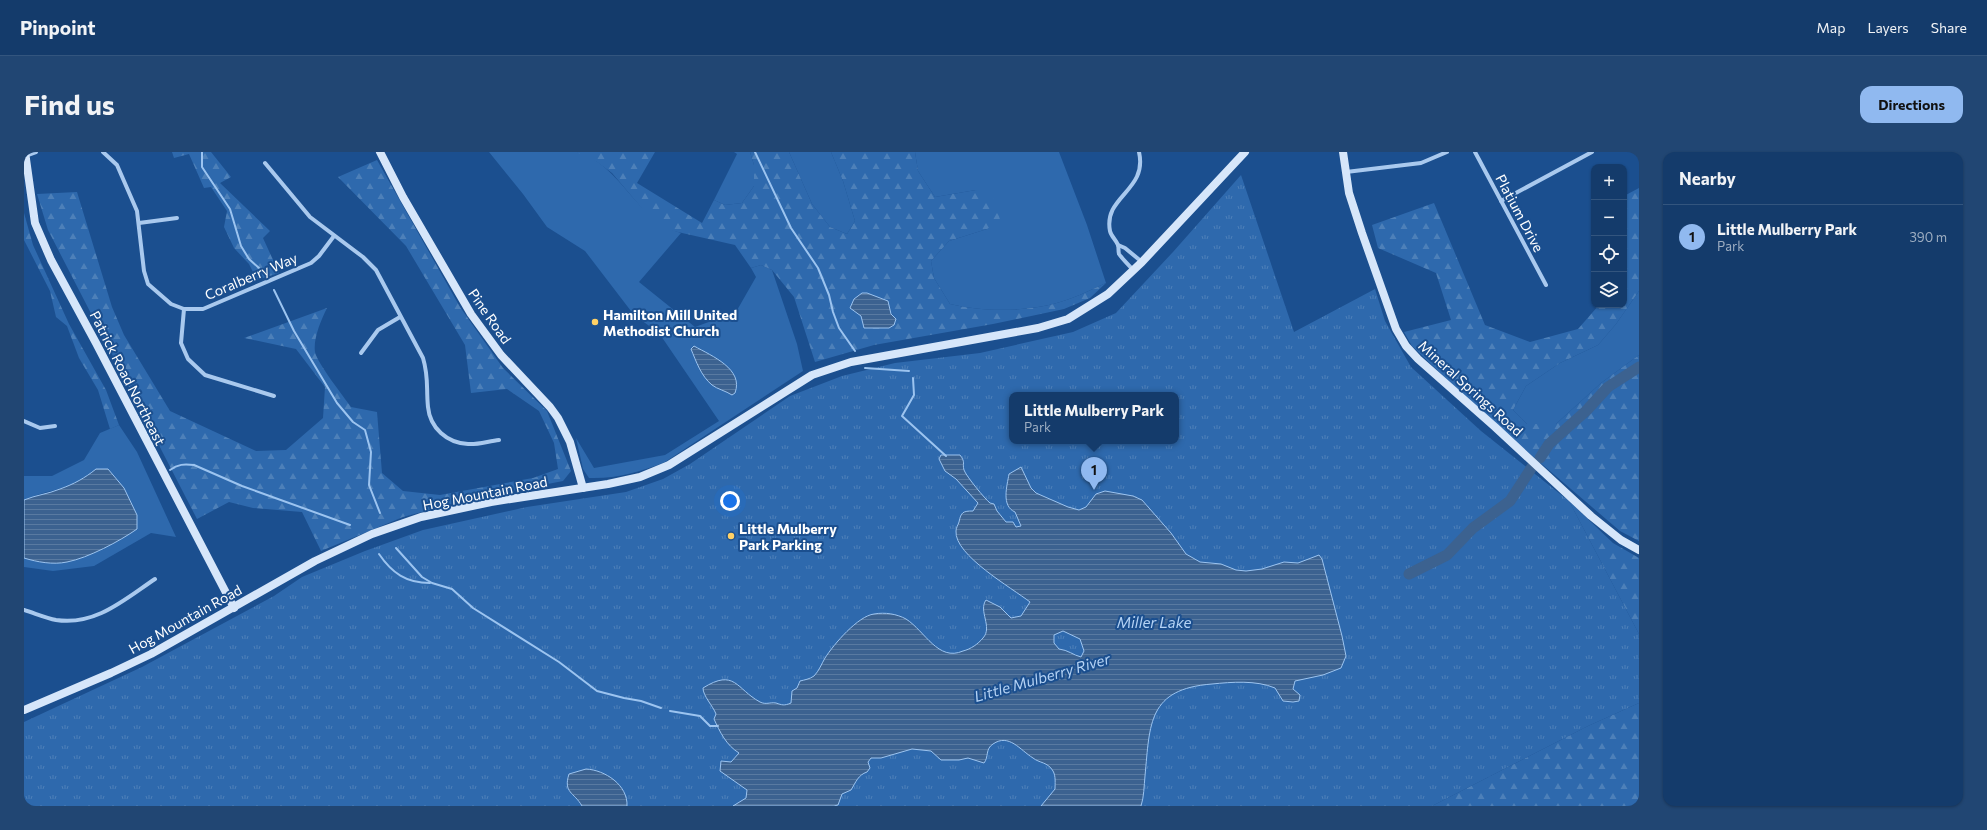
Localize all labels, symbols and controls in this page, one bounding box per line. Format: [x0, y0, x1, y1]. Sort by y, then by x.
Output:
text: Pinpoint [20, 16, 96, 39]
text: Map [1817, 19, 1845, 36]
text: Layers [1867, 19, 1909, 36]
text: Share [1931, 19, 1967, 36]
button: Directions [1860, 86, 1963, 123]
text: Find us [24, 87, 115, 121]
map controls [1591, 164, 1627, 308]
button: + [1591, 164, 1627, 200]
text: Nearby [1679, 168, 1736, 189]
street label: Platium Drive [1492, 171, 1548, 255]
button: − [1591, 200, 1627, 236]
text: Little Mulberry Park [1717, 220, 1857, 238]
text: 1 [1689, 229, 1695, 245]
text: 390 m [1909, 229, 1947, 245]
button: locate [1591, 236, 1627, 272]
text: Park [1717, 238, 1744, 254]
street label: Coralberry Way [202, 249, 300, 303]
button: layers [1591, 272, 1627, 308]
street label: Pine Road [465, 285, 515, 347]
place label: Hamilton Mill United Methodist Church [603, 306, 737, 339]
street label: Patrick Road Northeast [87, 308, 169, 448]
marker: Hamilton Mill United Methodist Church [590, 317, 600, 327]
street label: Mineral Springs Road [1415, 337, 1527, 439]
popup [1009, 392, 1179, 444]
text: Little Mulberry Park [1024, 401, 1164, 419]
text: Park [1024, 419, 1051, 435]
pin: 1 [1081, 457, 1107, 490]
street label: Hog Mountain Road [421, 473, 549, 513]
your location [720, 491, 740, 511]
place label: Little Mulberry Park Parking [739, 520, 837, 553]
marker: Little Mulberry Park Parking [726, 531, 736, 541]
street label: Hog Mountain Road [125, 581, 245, 657]
water label: Miller Lake [1117, 613, 1191, 631]
water label: Little Mulberry River [972, 649, 1113, 705]

